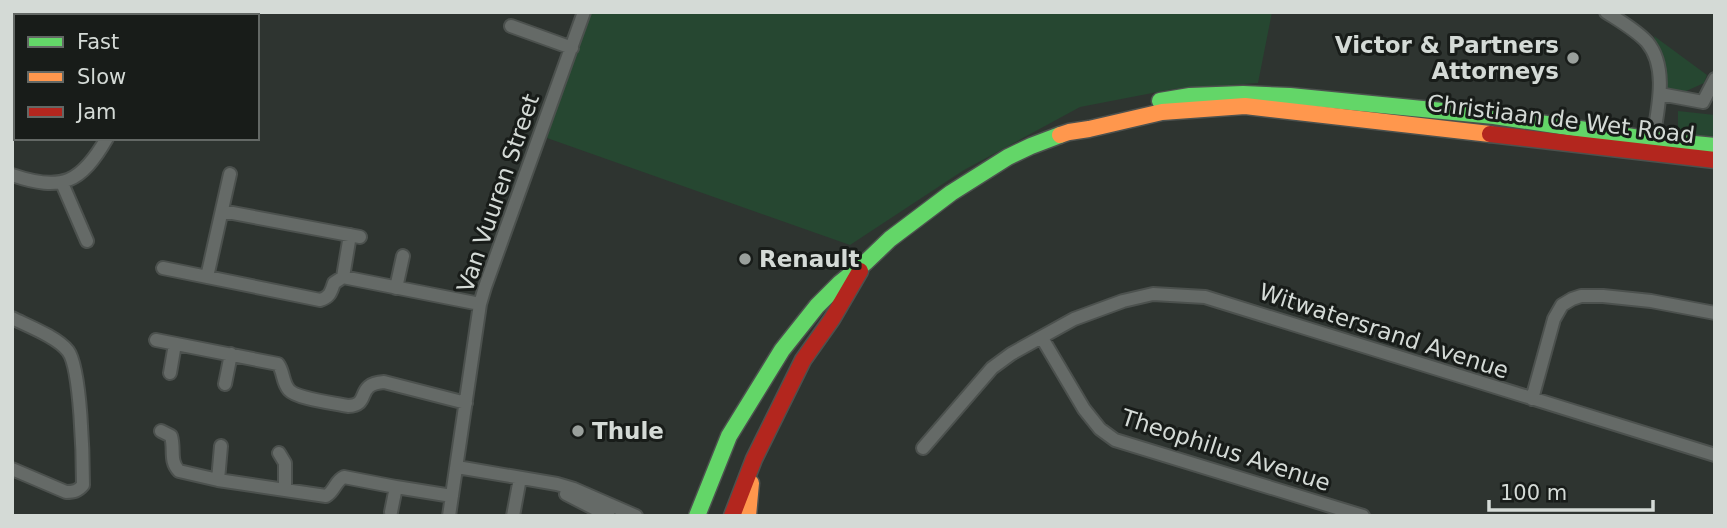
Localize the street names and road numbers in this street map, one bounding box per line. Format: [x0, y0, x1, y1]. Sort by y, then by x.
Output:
street label: Van Vuuren Street [452, 90, 544, 296]
street label: Christiaan de Wet Road [1426, 90, 1696, 148]
street label: Witwatersrand Avenue [1256, 278, 1512, 384]
street label: Theophilus Avenue [1117, 404, 1334, 496]

